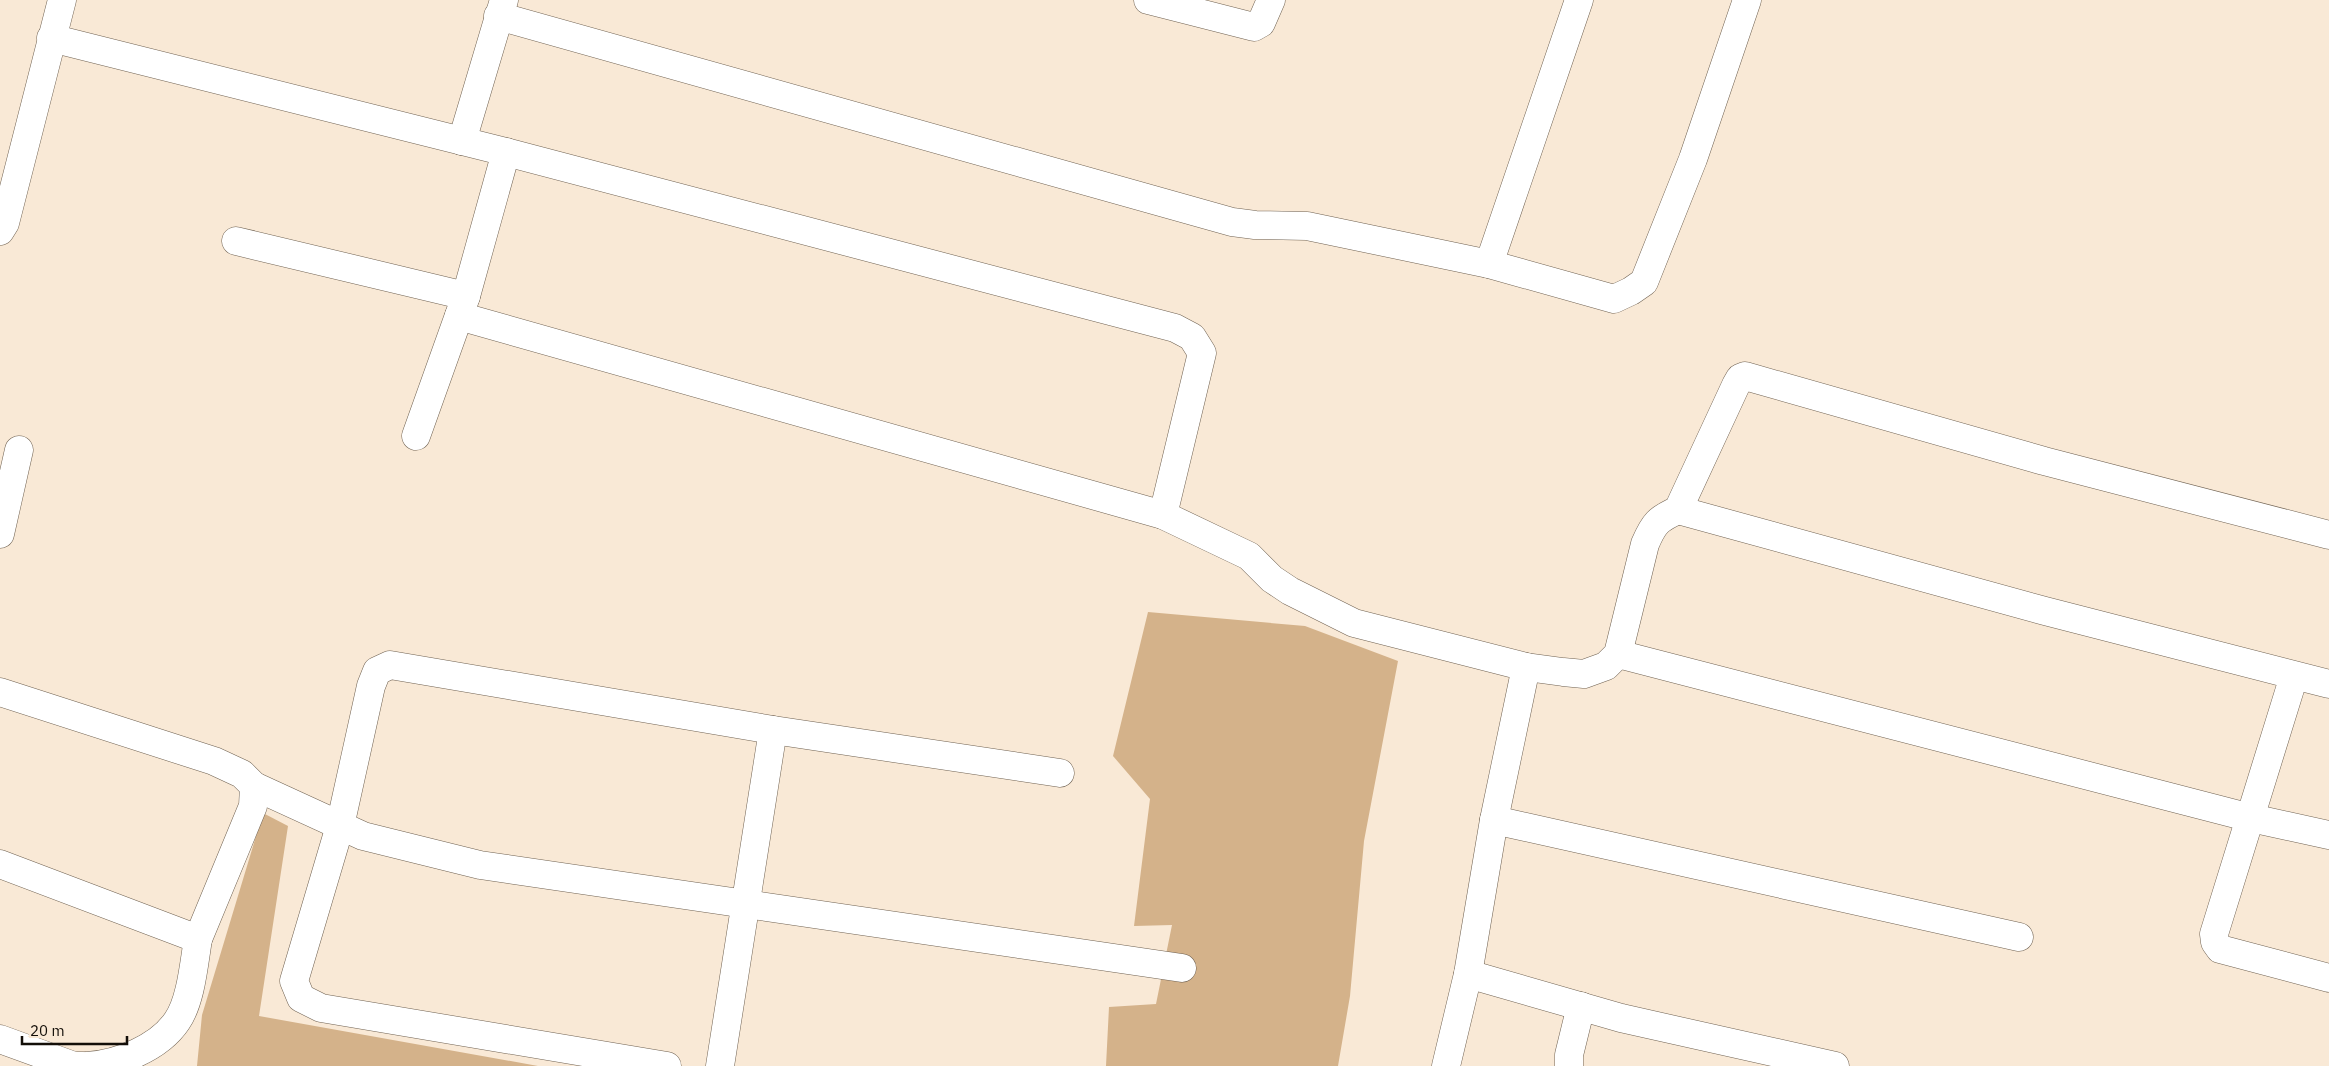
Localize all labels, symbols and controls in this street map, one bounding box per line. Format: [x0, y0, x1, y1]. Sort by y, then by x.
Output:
scale bar [22, 1014, 128, 1046]
text: 20 m [30, 1021, 65, 1040]

